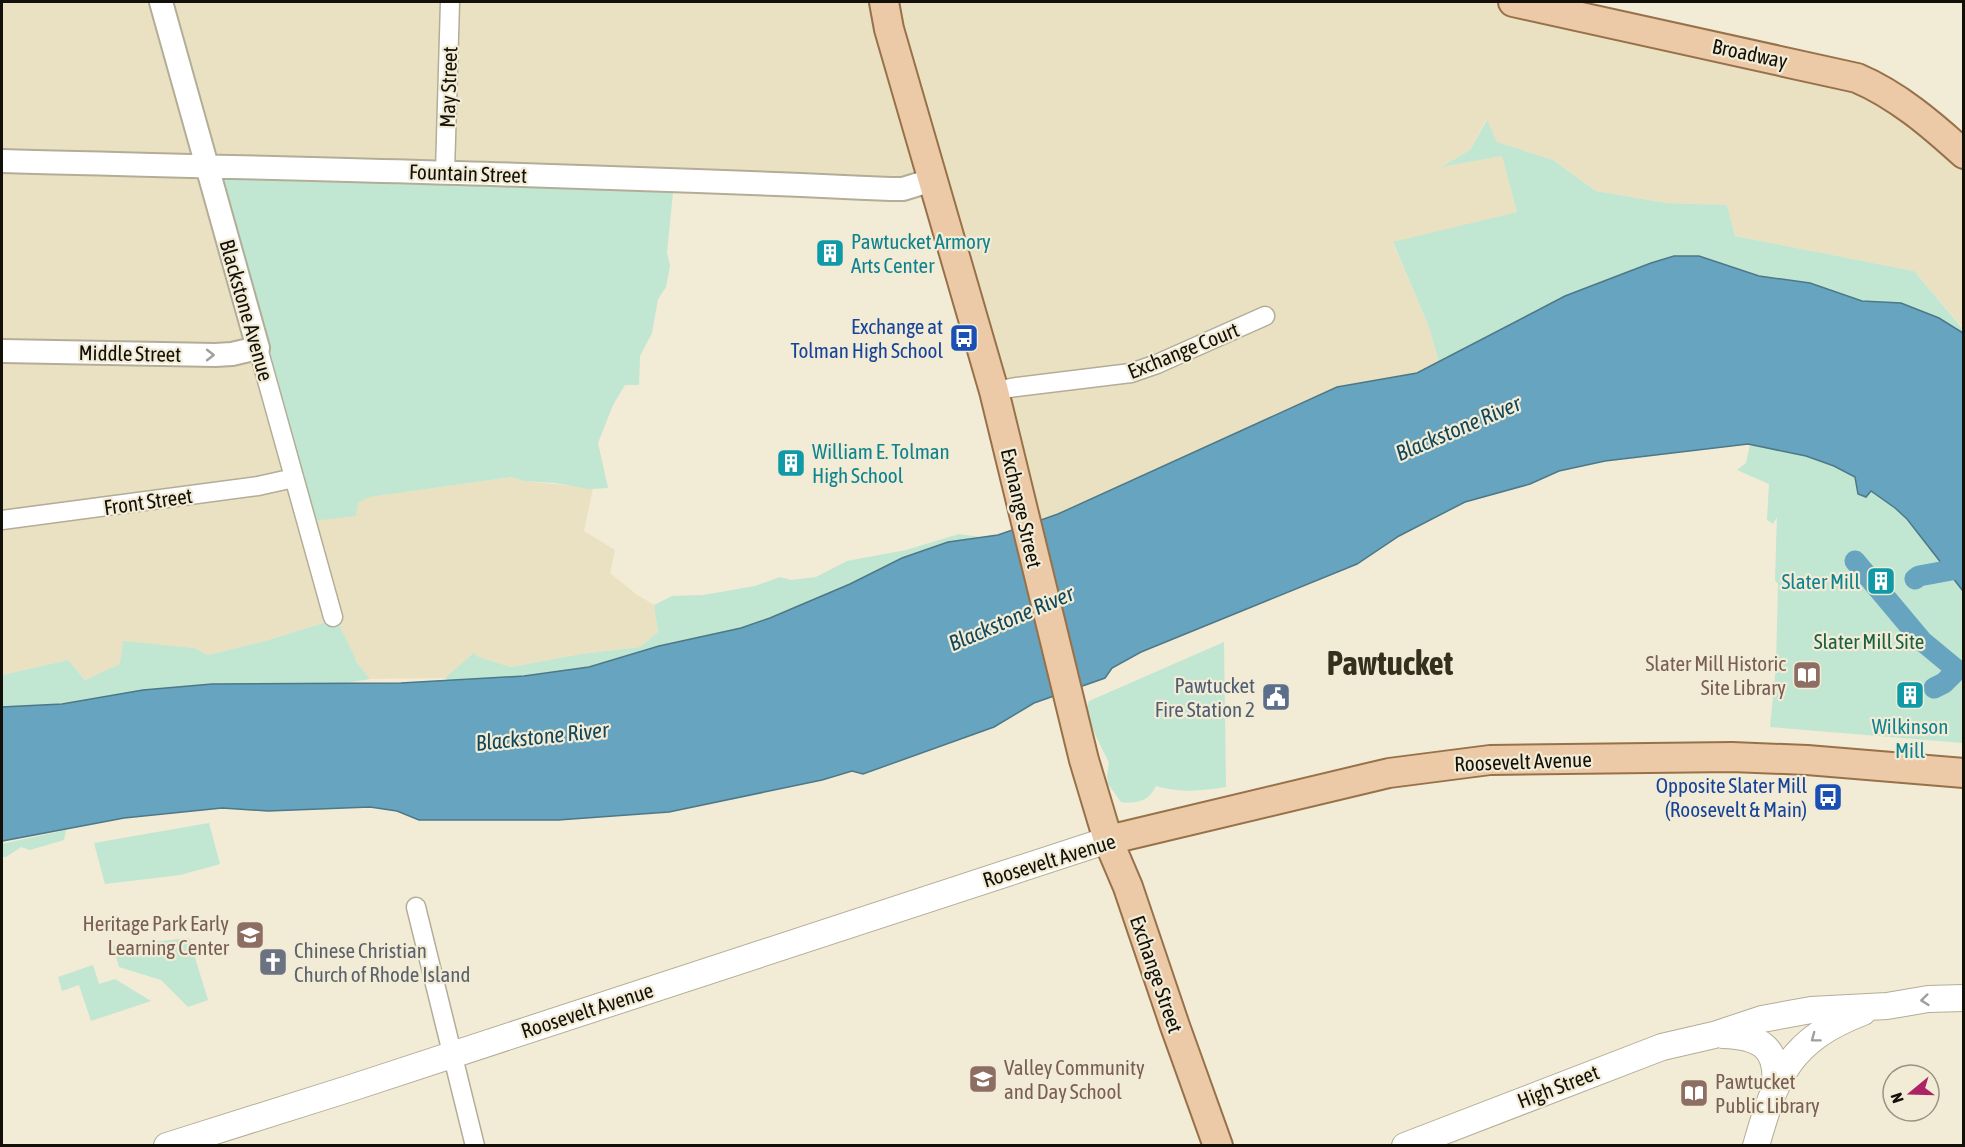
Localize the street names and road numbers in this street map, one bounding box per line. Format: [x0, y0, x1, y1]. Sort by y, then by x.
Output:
street label: Broadway [1710, 33, 1790, 73]
street label: May Street [435, 46, 461, 128]
street label: Fountain Street [409, 159, 527, 187]
street label: Blackstone Avenue [215, 236, 279, 384]
street label: Exchange Court [1124, 317, 1242, 383]
street label: Middle Street [78, 340, 182, 366]
street label: Exchange Street [997, 446, 1047, 570]
street label: Front Street [102, 483, 194, 519]
street label: Roosevelt Avenue [1454, 747, 1592, 775]
street label: Roosevelt Avenue [980, 828, 1118, 892]
street label: Exchange Street [1126, 912, 1188, 1036]
street label: Roosevelt Avenue [518, 977, 656, 1043]
street label: High Street [1514, 1060, 1602, 1112]

